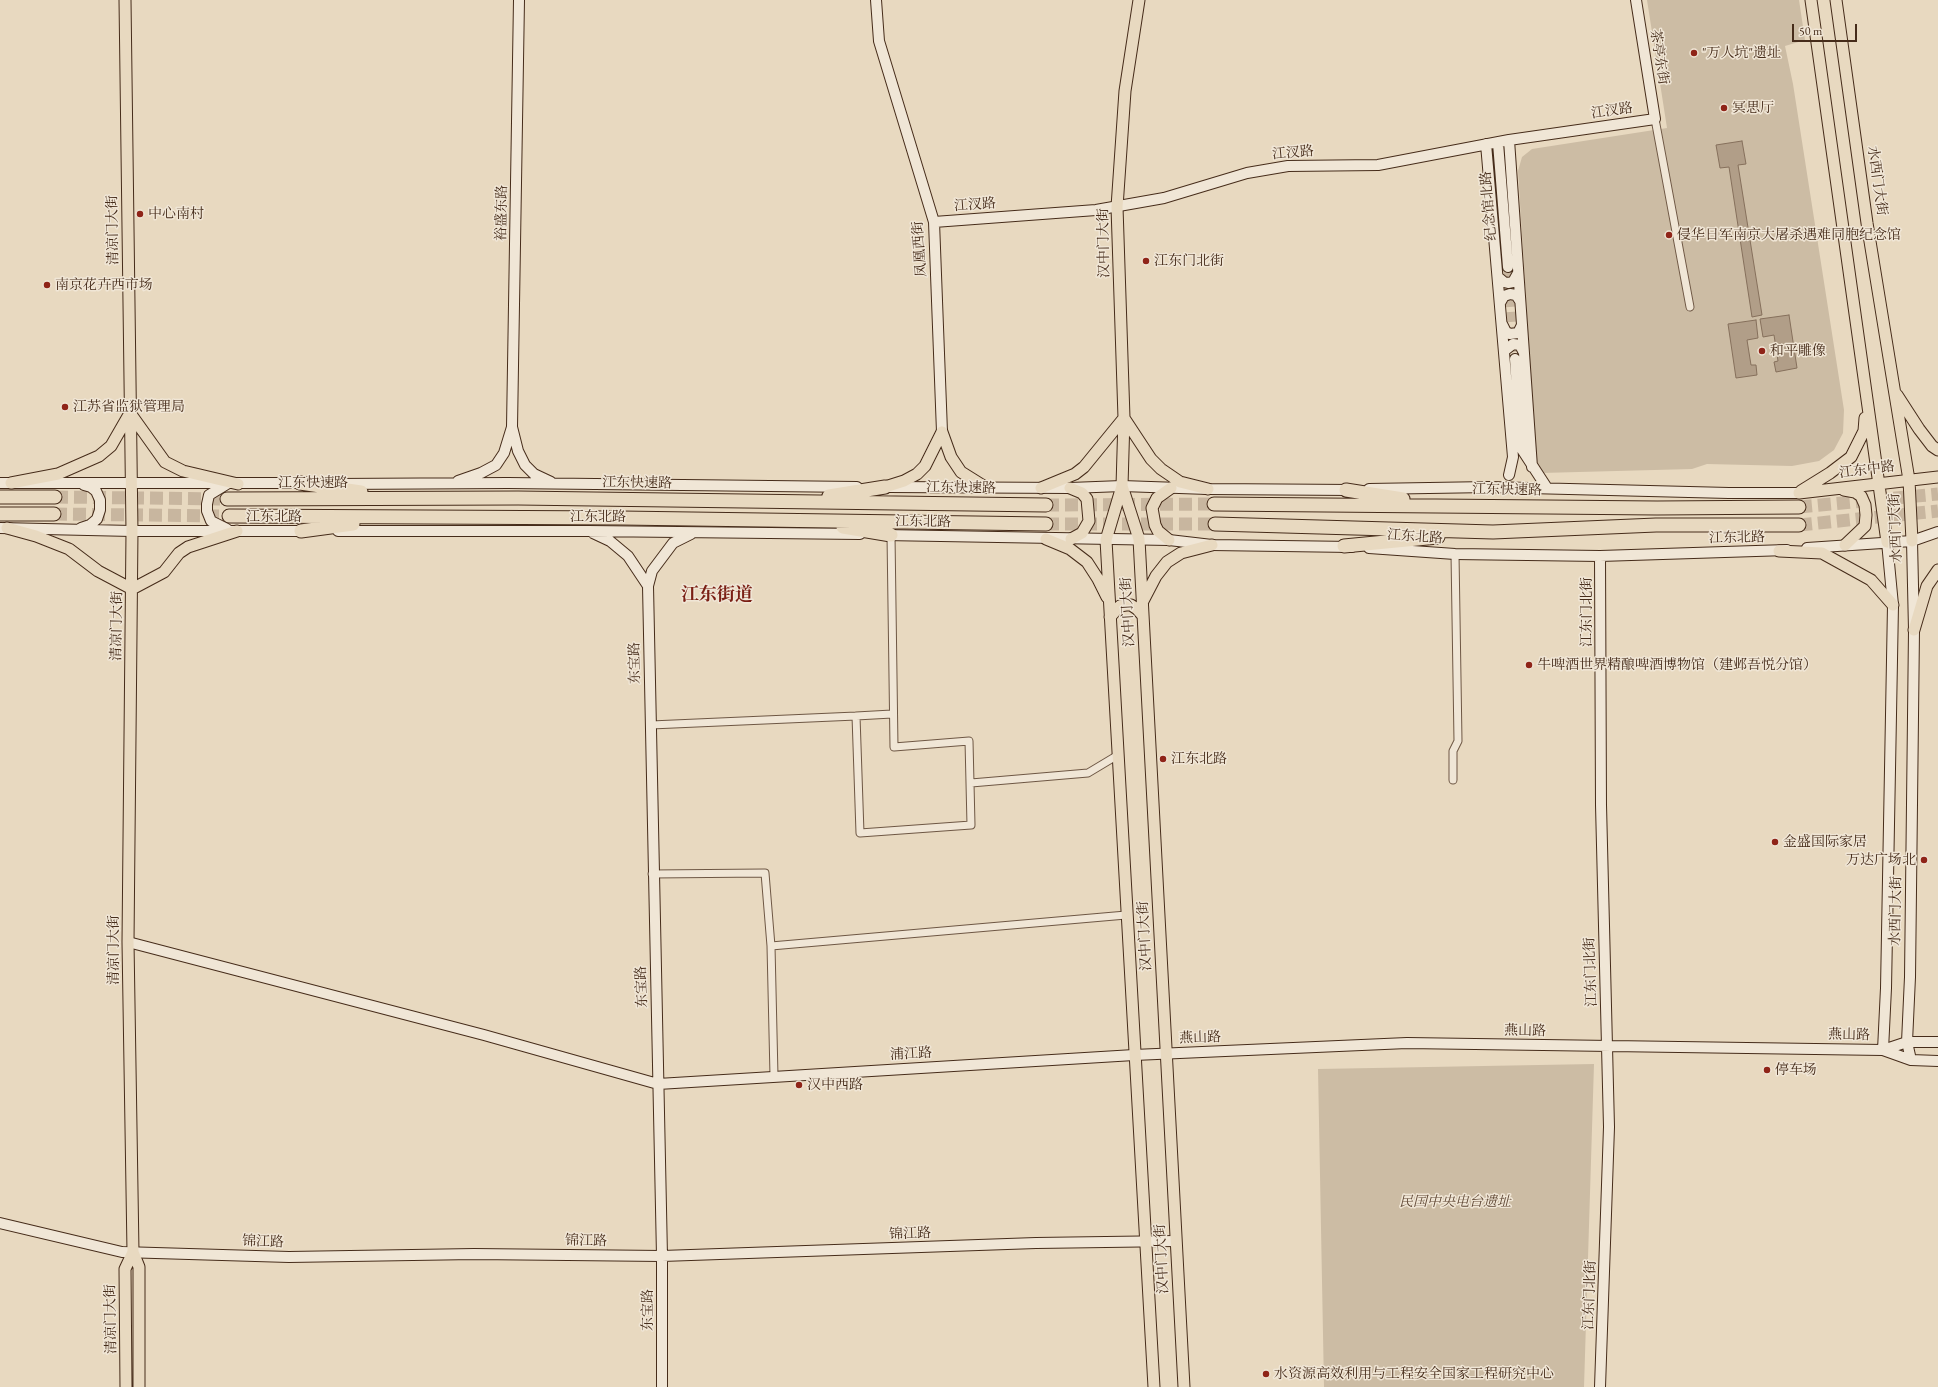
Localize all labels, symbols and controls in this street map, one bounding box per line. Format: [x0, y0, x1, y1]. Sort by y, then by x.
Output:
scale bar [1794, 16, 1859, 42]
text: 50 m [1799, 23, 1822, 39]
street label: 茶亭东街 [1646, 28, 1672, 86]
place label: "万人坑"遗址 [1702, 45, 1781, 61]
marker: "万人坑"遗址 [1689, 48, 1699, 58]
street label: 江汊路 [1590, 100, 1634, 122]
place label: 冥思厅 [1732, 100, 1774, 116]
marker: 冥思厅 [1719, 103, 1729, 113]
street label: 江汊路 [1271, 143, 1315, 163]
street label: 水西门大街 [1864, 145, 1890, 217]
street label: 纪念馆北路 [1478, 170, 1500, 242]
street label: 裕盛东路 [493, 185, 511, 241]
street label: 清凉门大街 [104, 195, 122, 265]
street label: 江汊路 [953, 195, 997, 215]
place label: 中心南村 [148, 206, 204, 222]
street label: 汉中门大街 [1095, 208, 1113, 278]
marker: 中心南村 [135, 209, 145, 219]
street label: 凤凰西街 [910, 220, 930, 278]
place label: 侵华日军南京大屠杀遇难同胞纪念馆 [1677, 227, 1901, 243]
marker: 侵华日军南京大屠杀遇难同胞纪念馆 [1664, 230, 1674, 240]
place label: 江东门北街 [1154, 253, 1224, 269]
marker: 江东门北街 [1141, 256, 1151, 266]
place label: 南京花卉西市场 [55, 277, 153, 293]
marker: 南京花卉西市场 [42, 280, 52, 290]
place label: 和平雕像 [1770, 343, 1826, 359]
marker: 和平雕像 [1757, 346, 1767, 356]
place label: 江苏省监狱管理局 [73, 399, 185, 415]
marker: 江苏省监狱管理局 [60, 402, 70, 412]
street label: 江东中路 [1838, 458, 1896, 482]
street label: 江东快速路 [602, 474, 672, 492]
street label: 江东快速路 [278, 475, 348, 491]
street label: 江东快速路 [926, 479, 996, 497]
street label: 江东快速路 [1472, 481, 1542, 499]
street label: 水西门大街 [1886, 493, 1906, 563]
street label: 江东北路 [246, 509, 302, 525]
street label: 江东北路 [570, 509, 626, 525]
street label: 江东北路 [895, 513, 951, 531]
street label: 江东北路 [1386, 527, 1444, 547]
street label: 江东北路 [1709, 529, 1765, 547]
street label: 汉中门大街 [1118, 577, 1138, 647]
street label: 江东门北街 [1579, 577, 1595, 647]
district label: 江东街道 [681, 584, 753, 606]
street label: 清凉门大街 [108, 591, 126, 661]
street label: 东宝路 [626, 642, 644, 684]
place label: 牛啤酒世界精酿啤酒博物馆（建邺吾悦分馆） [1537, 657, 1817, 673]
marker: 牛啤酒世界精酿啤酒博物馆（建邺吾悦分馆） [1524, 660, 1534, 670]
place label: 江东北路 [1171, 751, 1227, 767]
marker: 江东北路 [1158, 754, 1168, 764]
place label: 金盛国际家居 [1783, 834, 1867, 850]
marker: 金盛国际家居 [1770, 837, 1780, 847]
place label: 万达广场北 [1846, 852, 1916, 868]
marker: 万达广场北 [1919, 855, 1929, 865]
street label: 水西门大街 [1887, 876, 1905, 946]
street label: 汉中门大街 [1135, 901, 1155, 971]
street label: 清凉门大街 [106, 915, 122, 985]
street label: 江东门北街 [1581, 937, 1601, 1007]
street label: 东宝路 [633, 966, 651, 1008]
street label: 燕山路 [1504, 1022, 1546, 1040]
street label: 燕山路 [1828, 1026, 1870, 1044]
street label: 燕山路 [1179, 1029, 1221, 1047]
street label: 浦江路 [890, 1045, 932, 1063]
place label: 停车场 [1775, 1062, 1817, 1078]
marker: 停车场 [1762, 1065, 1772, 1075]
place label: 汉中西路 [807, 1077, 863, 1093]
marker: 汉中西路 [794, 1080, 804, 1090]
park label: 民国中央电台遗址 [1399, 1194, 1511, 1210]
street label: 汉中门大街 [1152, 1224, 1172, 1294]
street label: 锦江路 [889, 1225, 931, 1243]
street label: 锦江路 [565, 1232, 607, 1250]
street label: 锦江路 [242, 1233, 284, 1251]
street label: 江东门北街 [1580, 1260, 1600, 1330]
street label: 清凉门大街 [102, 1284, 120, 1354]
street label: 东宝路 [640, 1289, 656, 1331]
place label: 水资源高效利用与工程安全国家工程研究中心 [1274, 1366, 1554, 1382]
marker: 水资源高效利用与工程安全国家工程研究中心 [1261, 1369, 1271, 1379]

